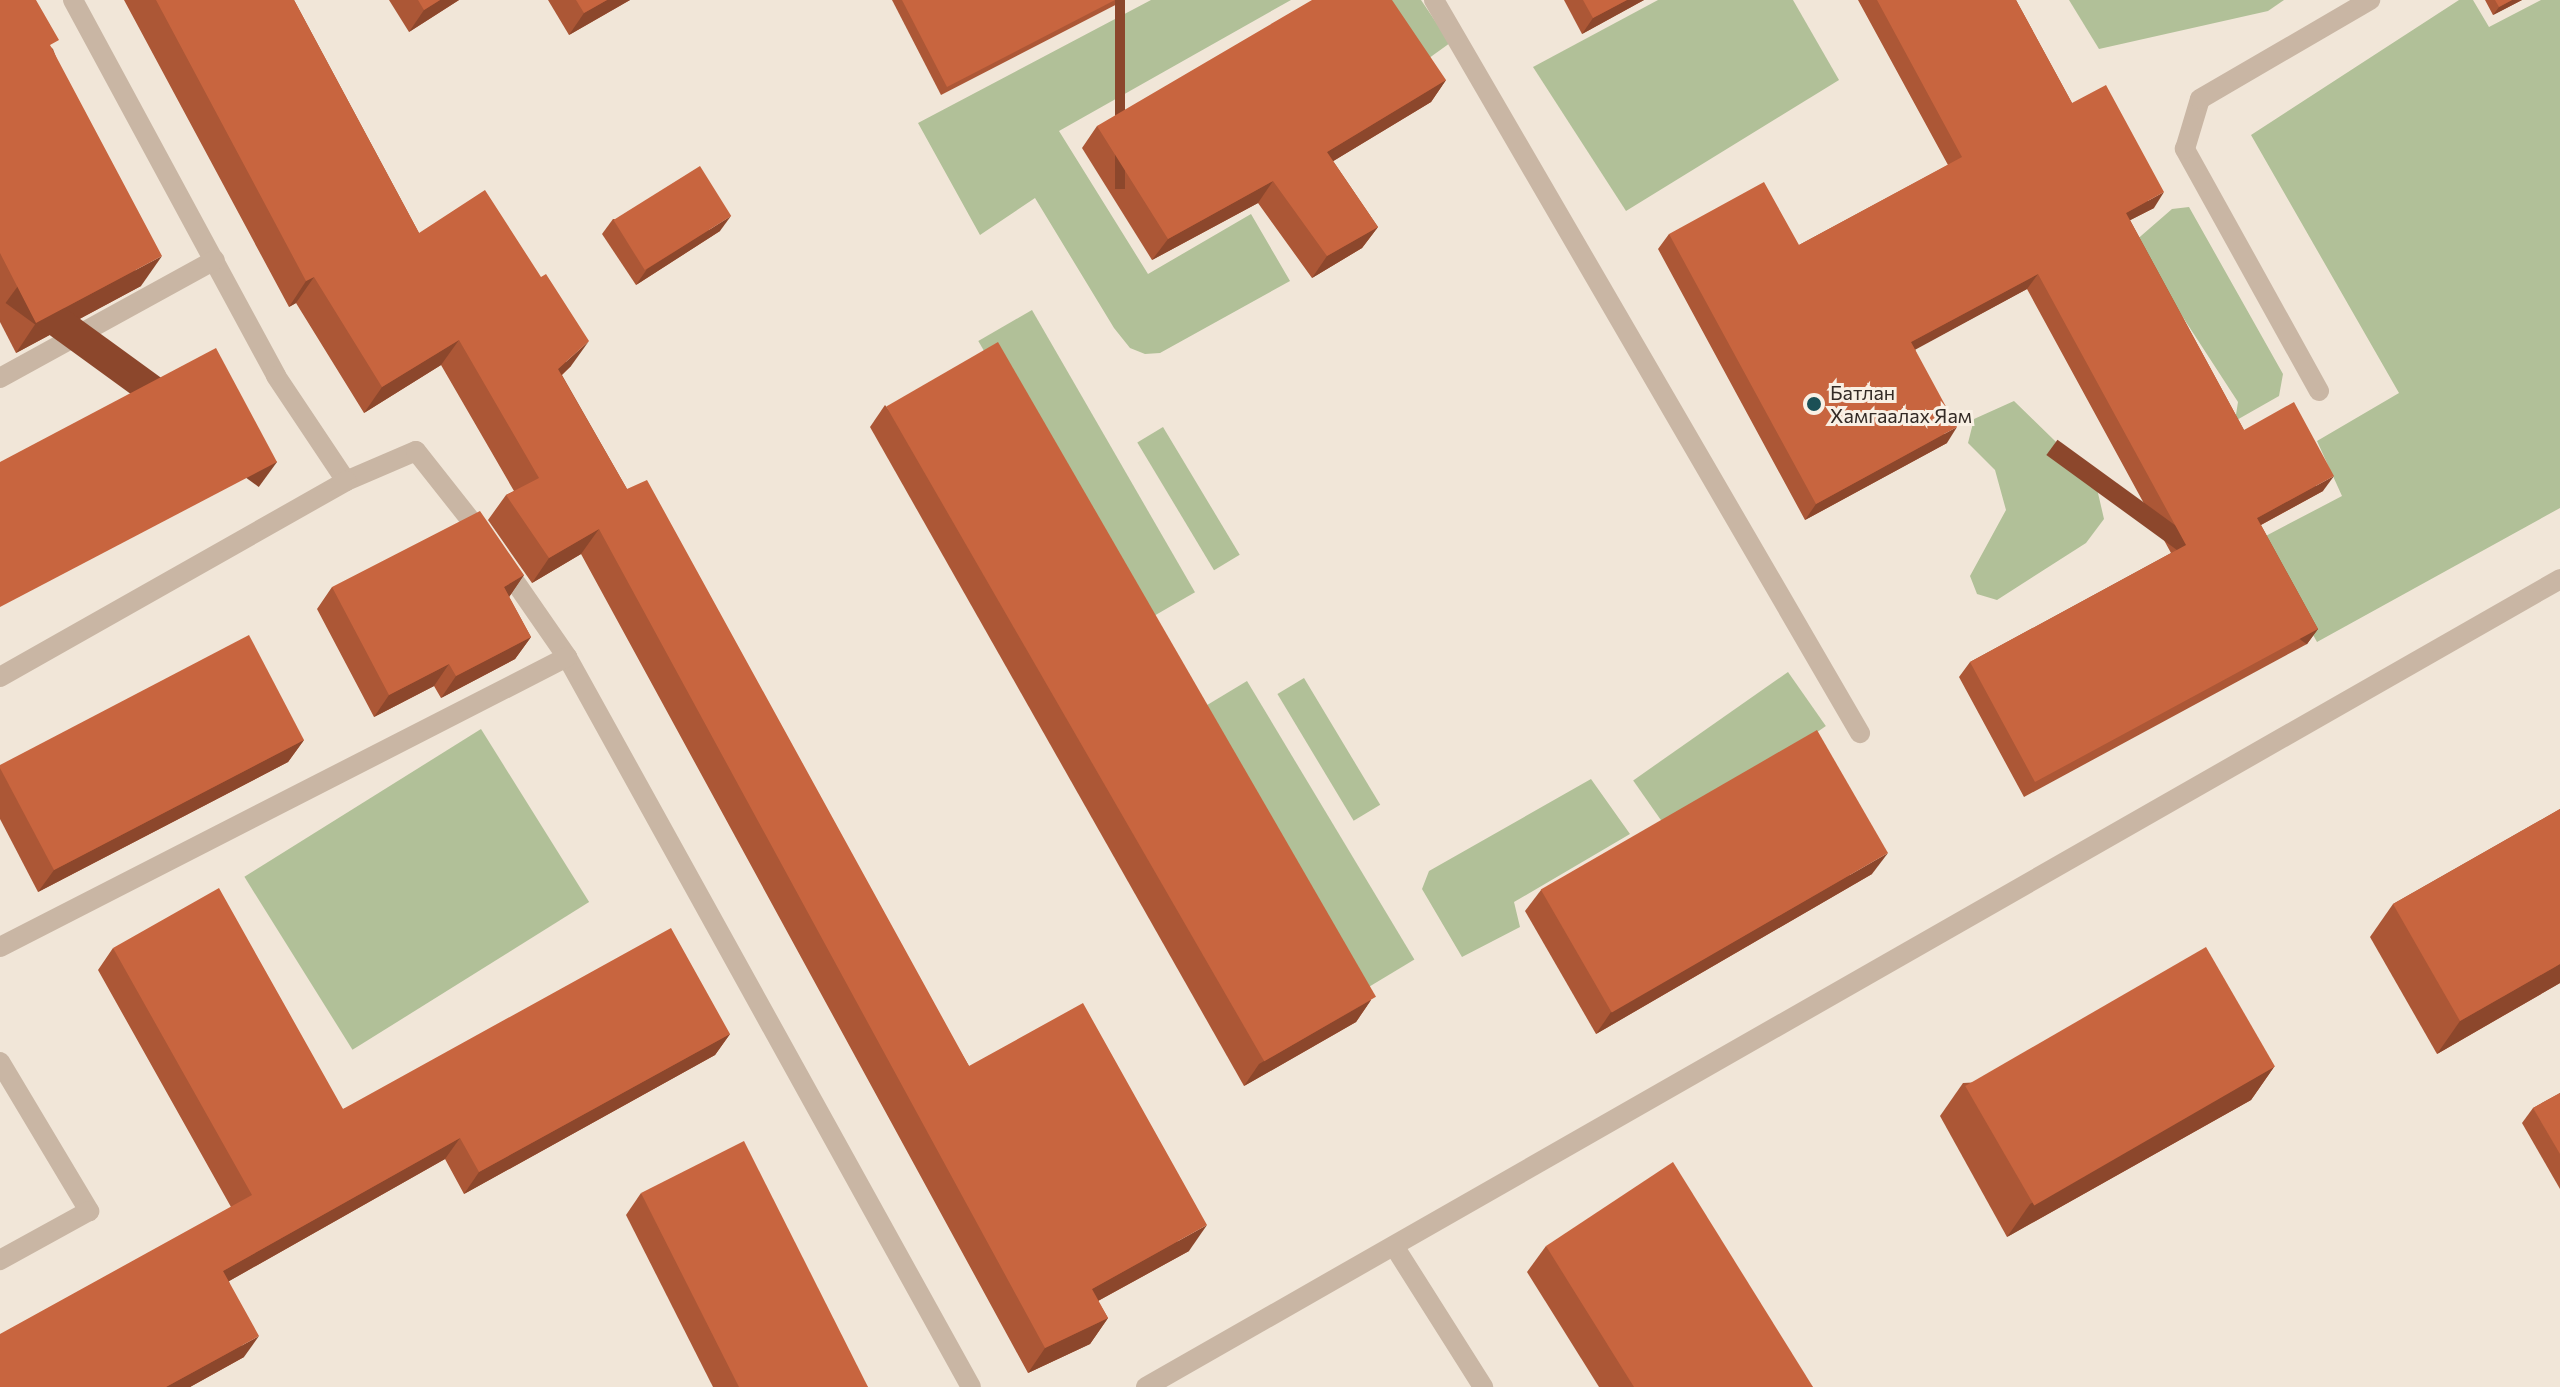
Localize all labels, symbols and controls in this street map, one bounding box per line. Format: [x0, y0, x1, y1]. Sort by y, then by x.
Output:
place label: Батлан Хамгаалах Яам [1830, 380, 1972, 427]
marker: Батлан Хамгаалах Яам [1805, 395, 1823, 413]

